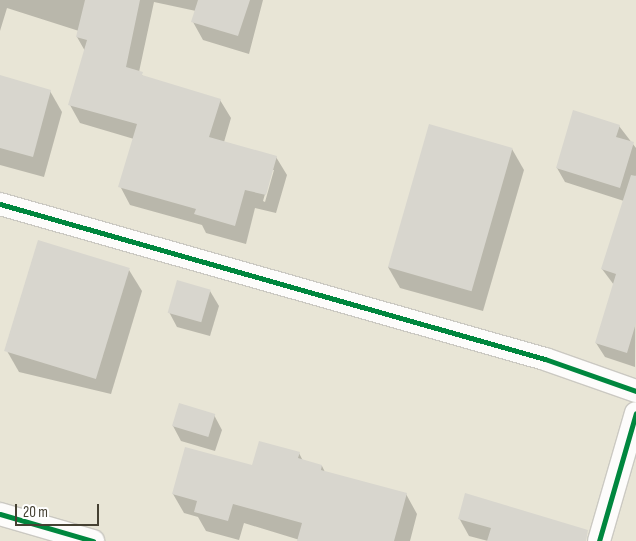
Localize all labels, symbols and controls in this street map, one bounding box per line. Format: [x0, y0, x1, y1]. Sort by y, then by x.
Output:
scale bar [18, 494, 101, 526]
text: 20 m [23, 503, 48, 522]

